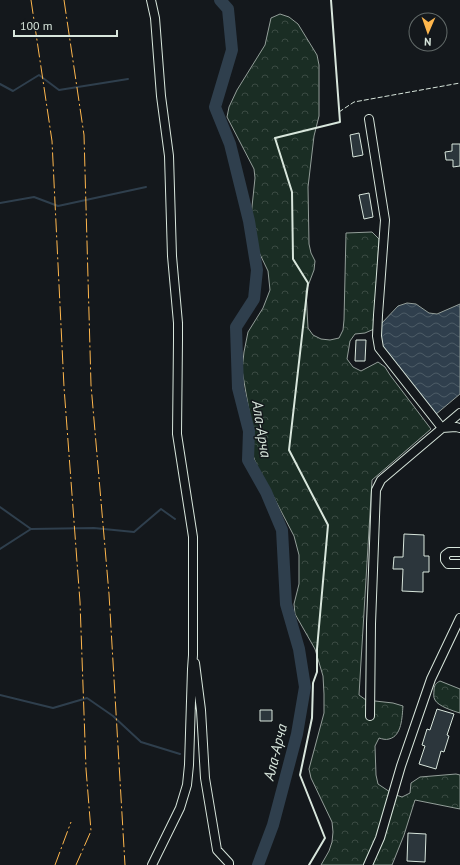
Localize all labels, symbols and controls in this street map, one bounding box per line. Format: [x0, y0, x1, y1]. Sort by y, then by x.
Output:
scale bar [14, 12, 117, 38]
north arrow [408, 12, 448, 52]
text: 100 m [20, 18, 53, 33]
text: N [424, 35, 432, 49]
water label: Ала-Арча [248, 398, 276, 460]
water label: Ала-Арча [259, 721, 291, 783]

